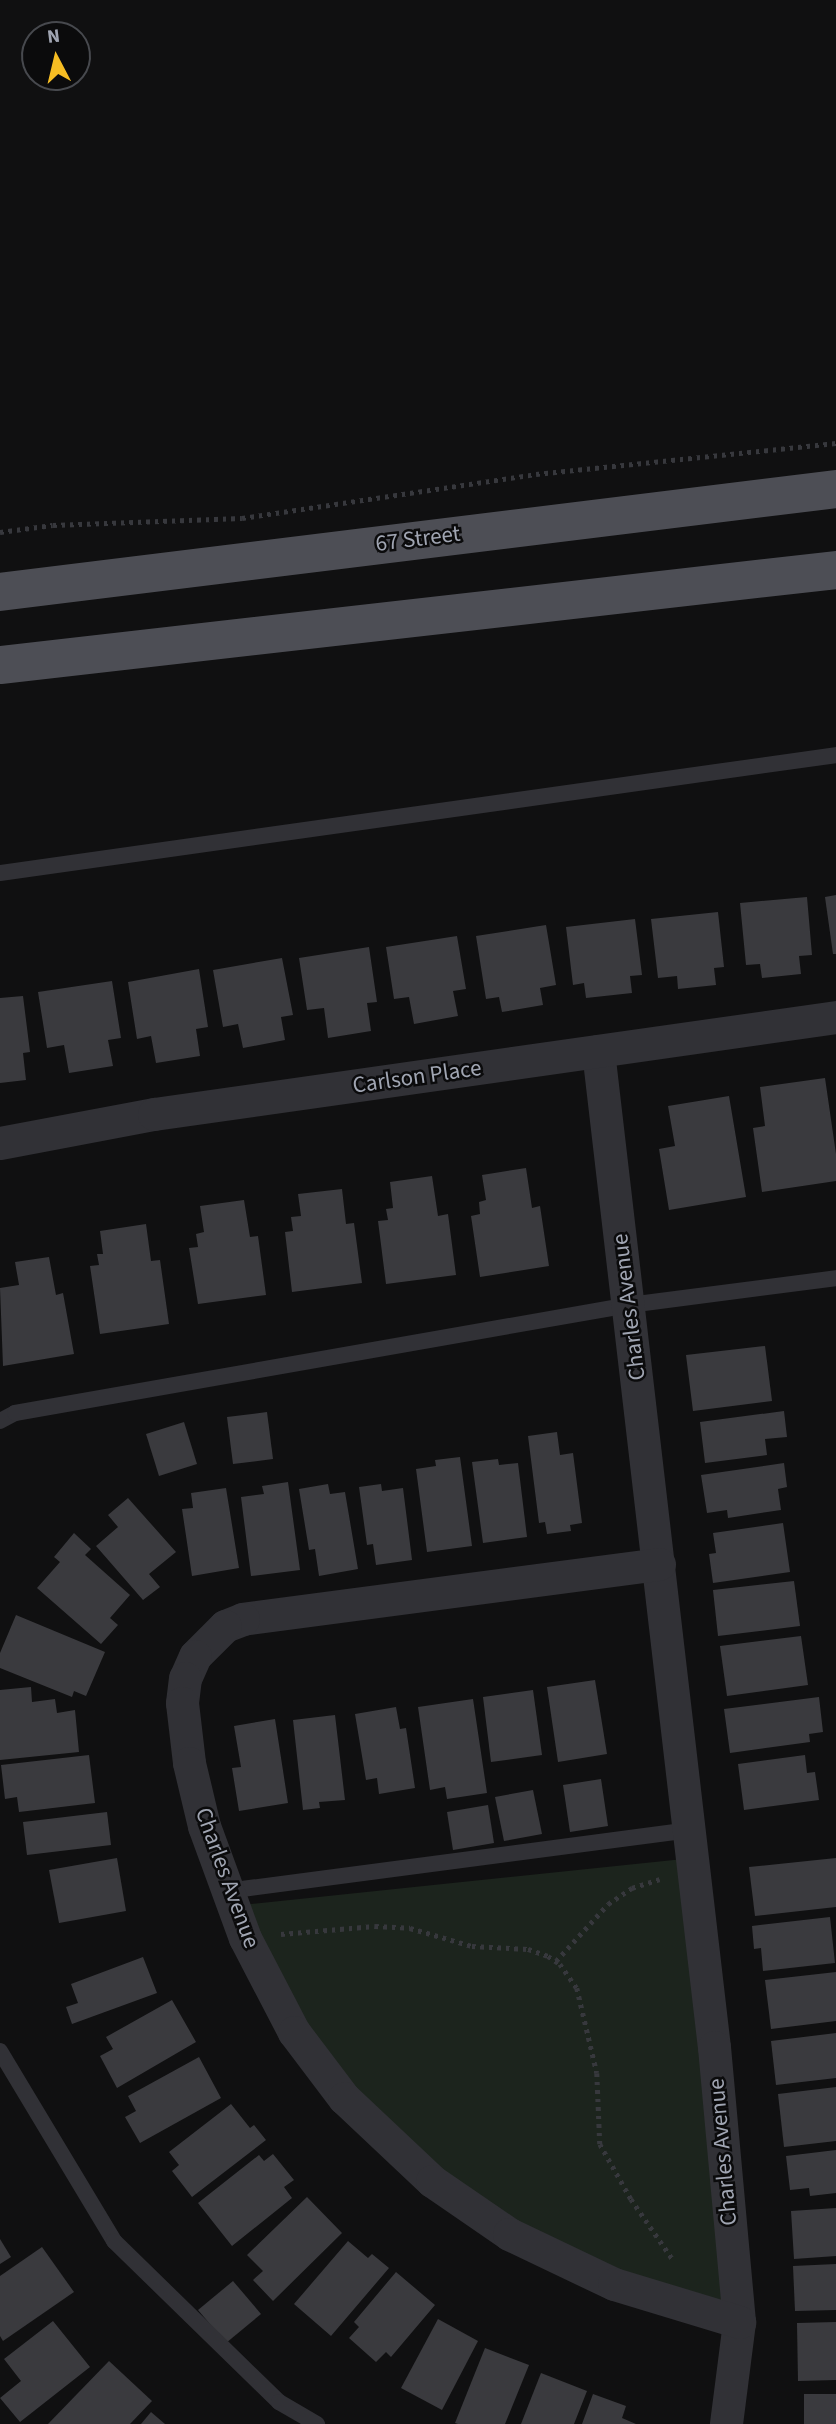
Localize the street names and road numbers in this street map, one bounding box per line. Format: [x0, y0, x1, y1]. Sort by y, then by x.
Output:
street label: 67 Street [374, 520, 462, 558]
street label: Carlson Place [351, 1054, 483, 1100]
street label: Charles Avenue [606, 1232, 652, 1382]
street label: Charles Avenue [189, 1804, 265, 1952]
street label: Charles Avenue [703, 2077, 743, 2227]

